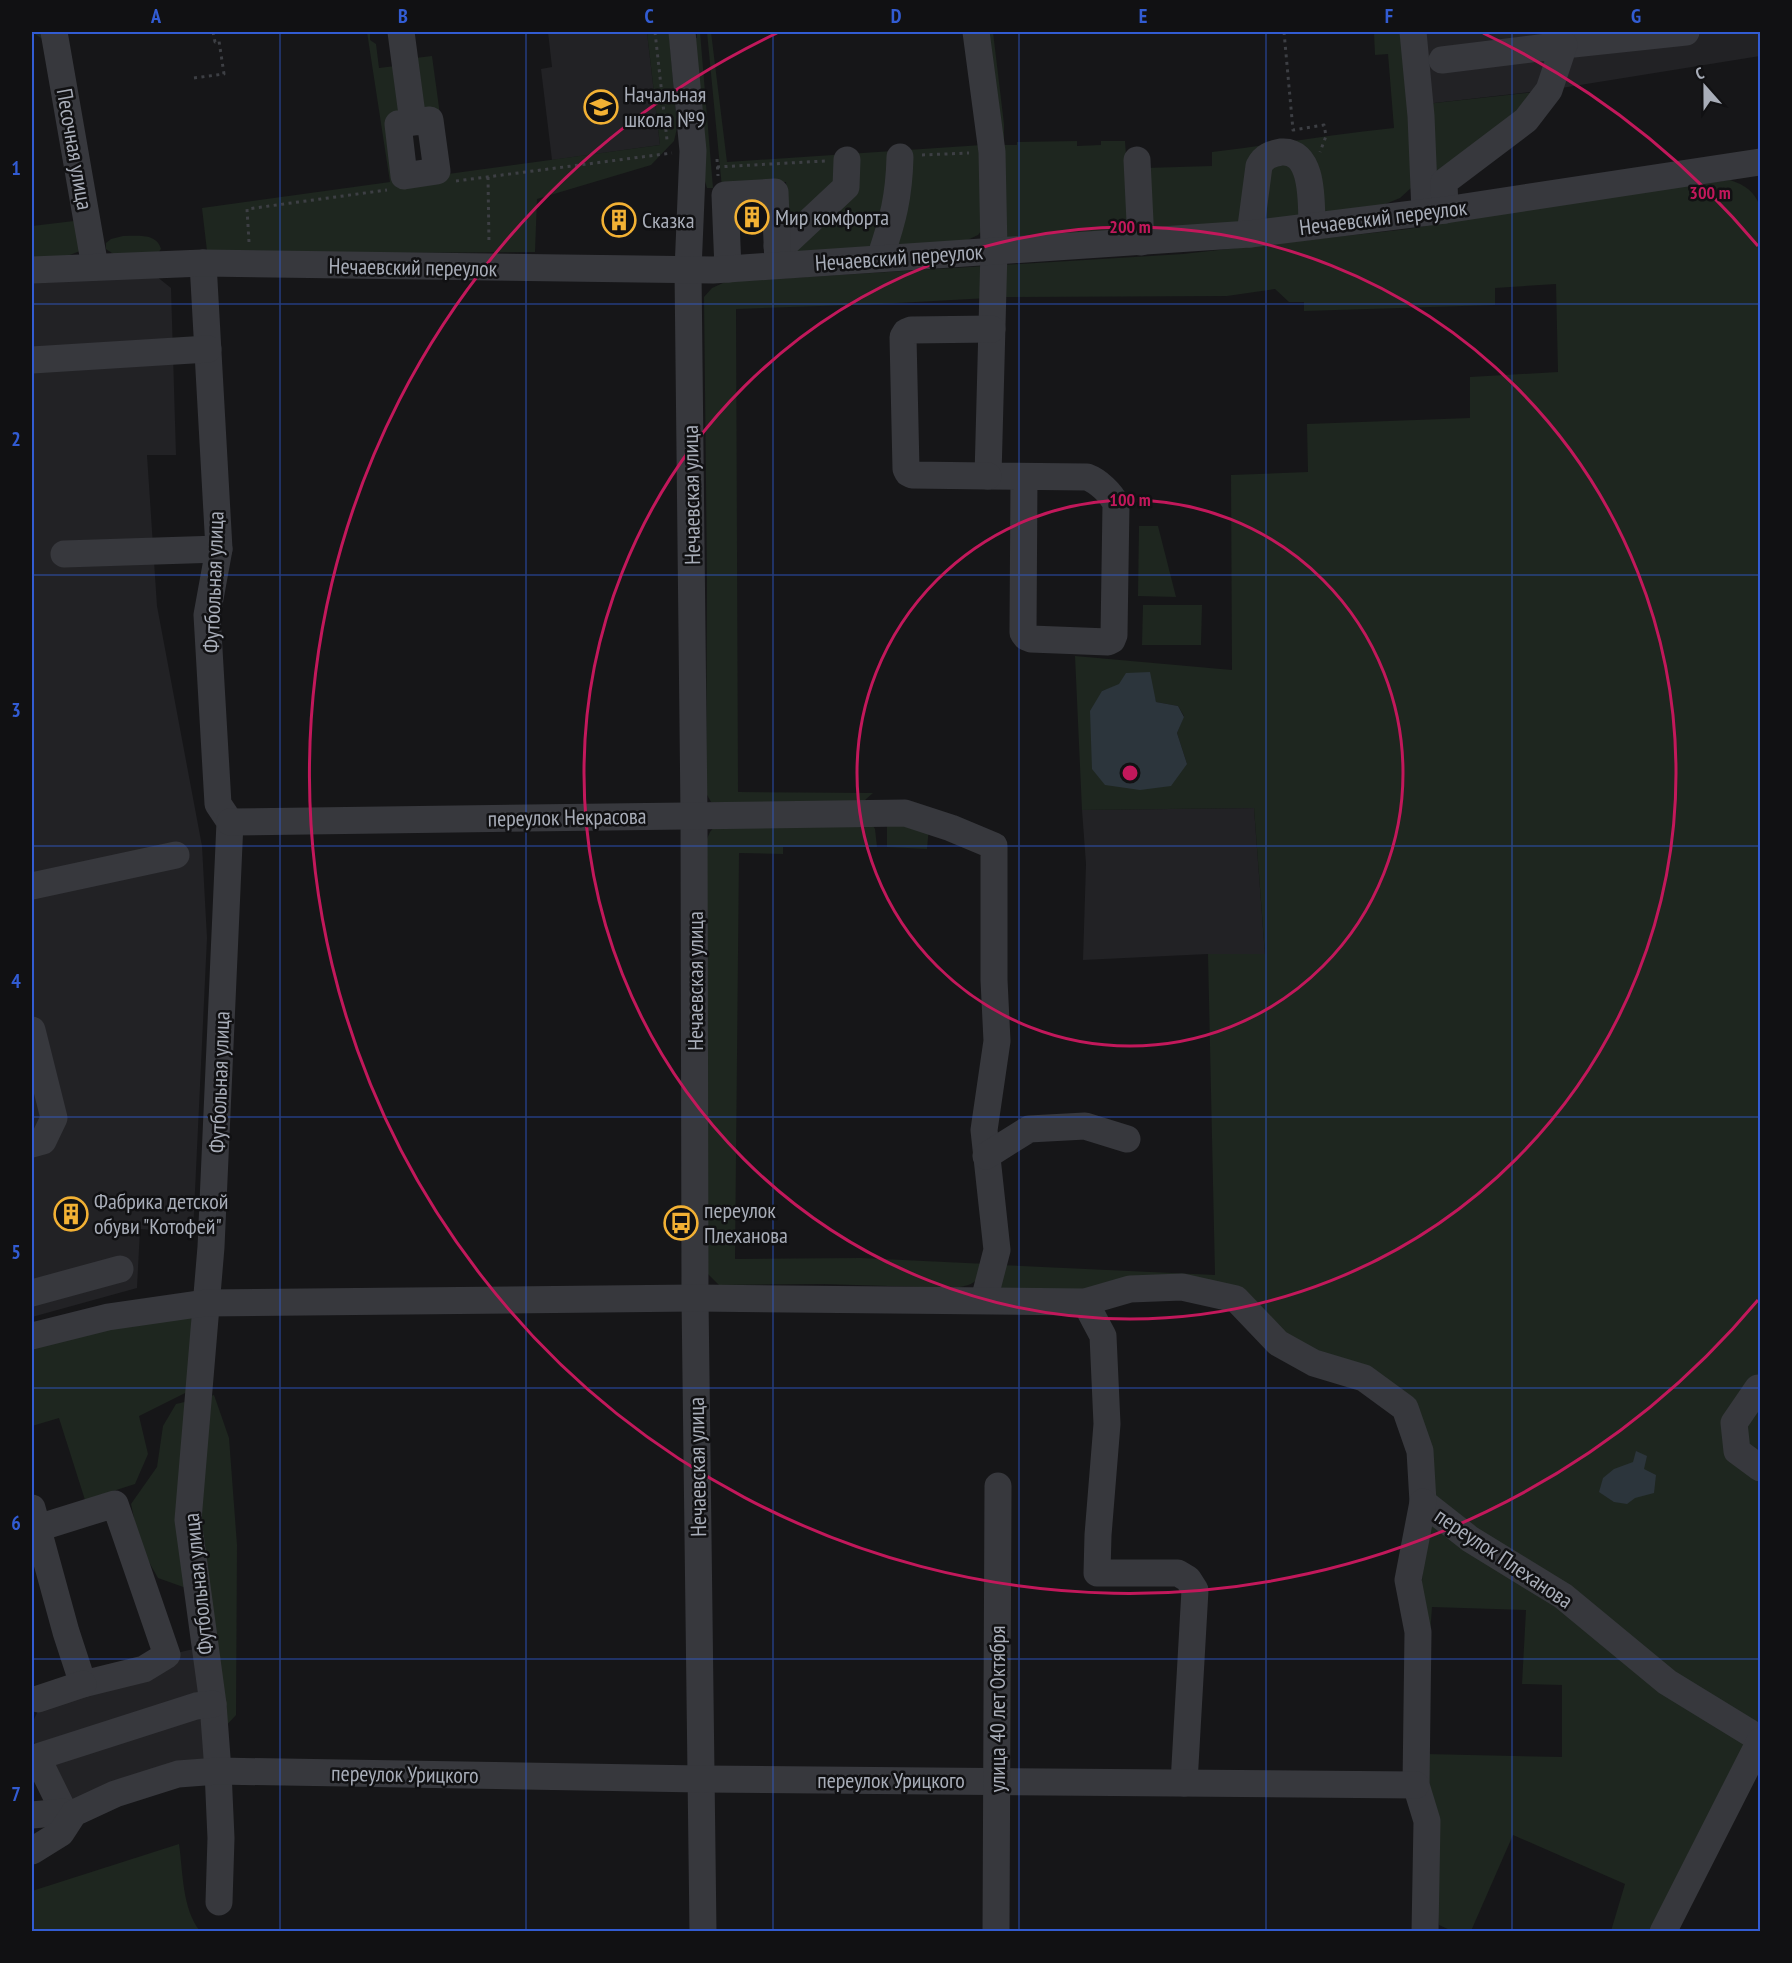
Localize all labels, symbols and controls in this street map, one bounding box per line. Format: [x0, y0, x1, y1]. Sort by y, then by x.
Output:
text: A [150, 3, 162, 29]
text: B [398, 3, 408, 29]
text: C [644, 3, 654, 29]
text: D [891, 3, 902, 29]
text: E [1139, 3, 1147, 29]
text: F [1385, 3, 1393, 29]
text: G [1631, 3, 1641, 29]
north arrow [1675, 57, 1735, 117]
text: С [1693, 62, 1707, 84]
place label: Начальная школа №9 [624, 80, 706, 133]
street label: Песочная улица [51, 86, 99, 212]
school or university icon: Начальная школа №9 [583, 89, 619, 125]
text: 1 [11, 155, 21, 181]
text: 300 m [1689, 181, 1731, 204]
street label: Нечаевский переулок [1298, 193, 1469, 241]
building icon: Мир комфорта [734, 199, 770, 235]
building icon: Сказка [601, 202, 637, 238]
place label: Мир комфорта [775, 203, 889, 231]
place label: Сказка [642, 206, 694, 234]
text: 200 m [1109, 215, 1151, 238]
street label: Нечаевский переулок [814, 237, 985, 277]
street label: Нечаевский переулок [329, 252, 498, 282]
street label: Нечаевская улица [676, 425, 706, 565]
text: 2 [11, 426, 21, 452]
text: 100 m [1109, 488, 1151, 511]
street label: Футбольная улица [197, 511, 229, 653]
text: 3 [11, 697, 21, 723]
centre of rings [1120, 763, 1140, 783]
street label: переулок Некрасова [487, 802, 647, 832]
street label: Нечаевская улица [681, 911, 709, 1051]
text: 4 [11, 968, 21, 994]
street label: Футбольная улица [203, 1011, 235, 1153]
place label: Фабрика детской обуви "Котофей" [94, 1187, 228, 1240]
building icon: Фабрика детской обуви "Котофей" [53, 1196, 89, 1232]
place label: переулок Плеханова [704, 1196, 788, 1249]
bus stop icon: переулок Плеханова [663, 1205, 699, 1241]
text: 5 [11, 1239, 21, 1265]
street label: Нечаевская улица [682, 1397, 712, 1537]
street label: переулок Плеханова [1430, 1502, 1578, 1614]
text: 6 [11, 1510, 21, 1536]
street label: Футбольная улица [177, 1512, 219, 1656]
street label: улица 40 лет Октября [983, 1625, 1011, 1793]
street label: переулок Урицкого [331, 1759, 479, 1789]
street label: переулок Урицкого [817, 1766, 965, 1794]
text: 7 [11, 1781, 21, 1807]

